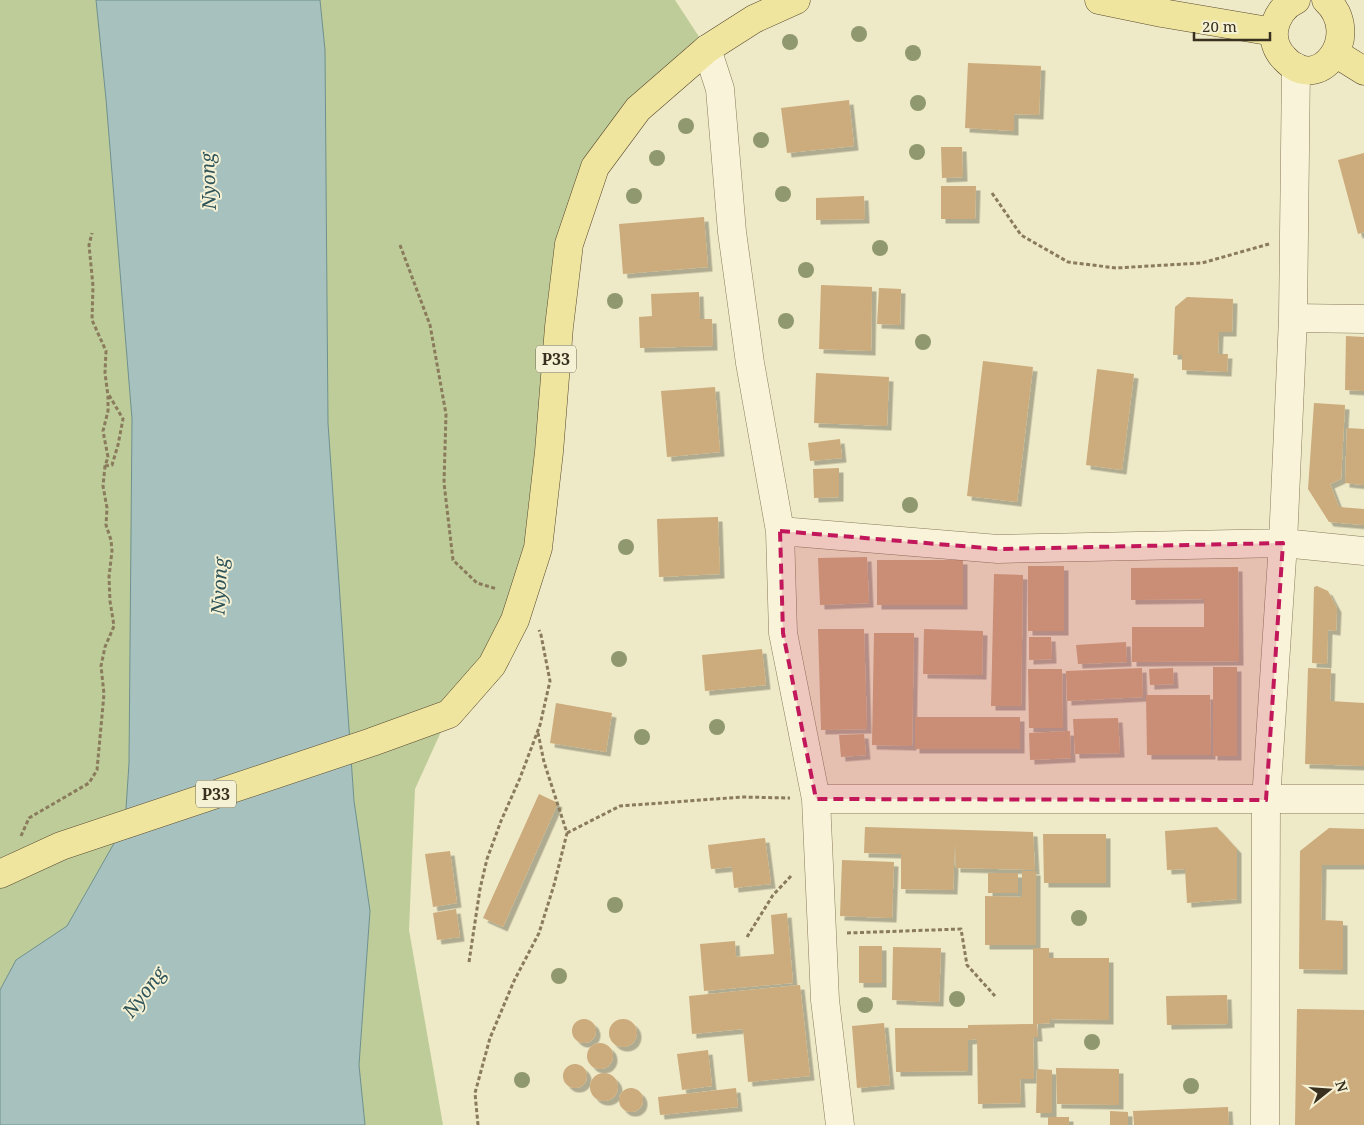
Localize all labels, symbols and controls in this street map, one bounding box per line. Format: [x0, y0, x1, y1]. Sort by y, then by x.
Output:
scale bar [1194, 10, 1270, 42]
text: 20 m [1202, 16, 1237, 36]
water label: Nyong [194, 150, 222, 211]
road number: P33 [536, 346, 576, 372]
water label: Nyong [204, 555, 234, 616]
road number: P33 [196, 781, 236, 808]
water label: Nyong [116, 960, 173, 1024]
north arrow [1304, 1065, 1354, 1115]
text: N [1331, 1078, 1353, 1094]

